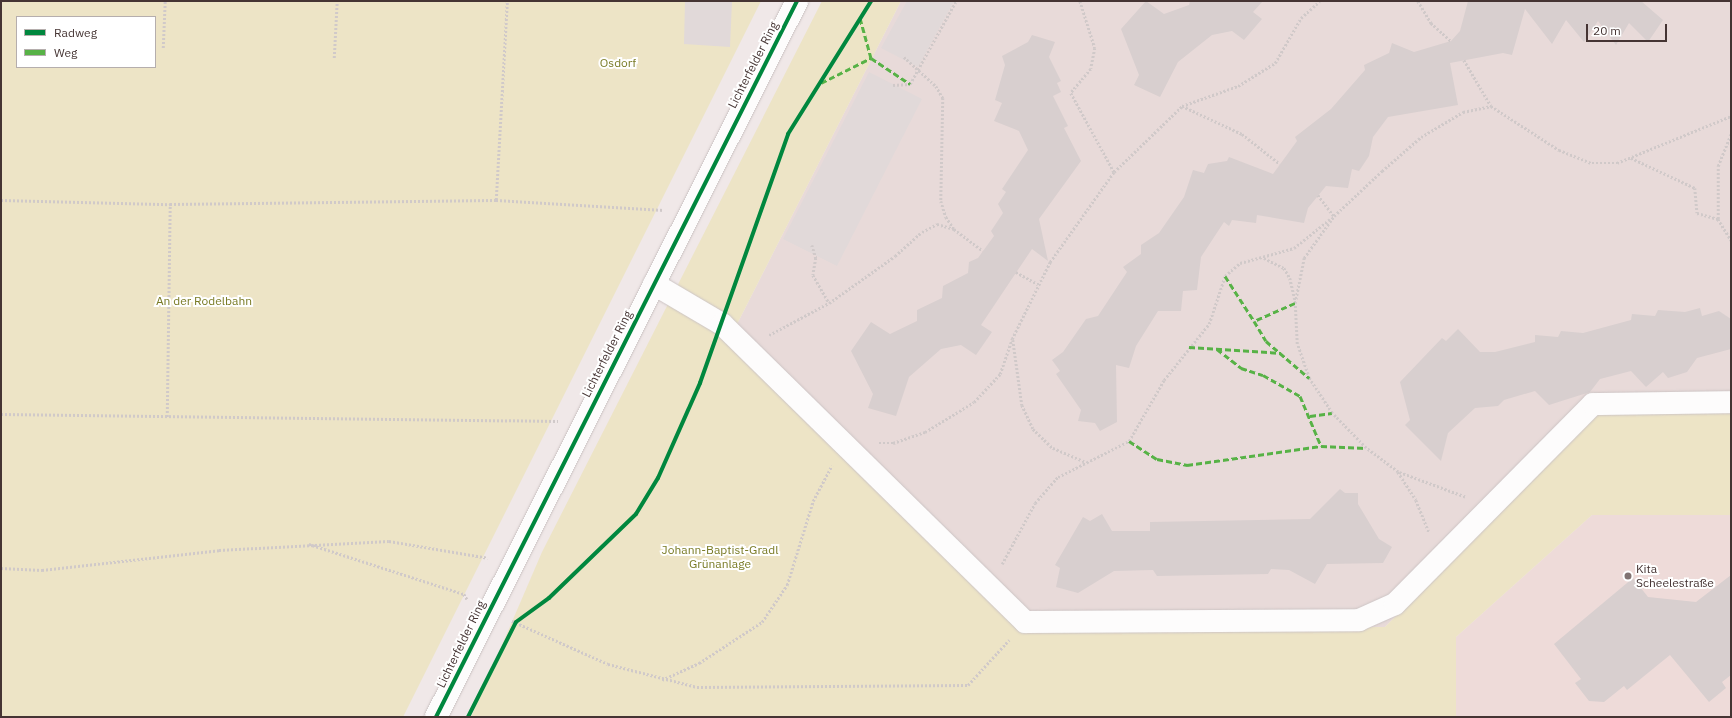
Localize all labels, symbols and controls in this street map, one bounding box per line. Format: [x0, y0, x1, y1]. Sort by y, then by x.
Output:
legend [16, 16, 156, 68]
scale bar [1588, 16, 1669, 42]
street label: Lichterfelder Ring [725, 19, 781, 111]
text: 20 m [1593, 23, 1621, 38]
text: Radweg [54, 25, 97, 40]
text: Weg [54, 45, 77, 60]
park label: Osdorf [600, 56, 636, 70]
park label: An der Rodelbahn [156, 294, 252, 308]
street label: Lichterfelder Ring [579, 308, 635, 400]
park label: Johann-Baptist-Gradl Grünanlage [662, 543, 778, 571]
place label: Kita Scheelestraße [1636, 562, 1714, 590]
marker: Kita Scheelestraße [1623, 571, 1633, 581]
street label: Lichterfelder Ring [434, 598, 488, 690]

